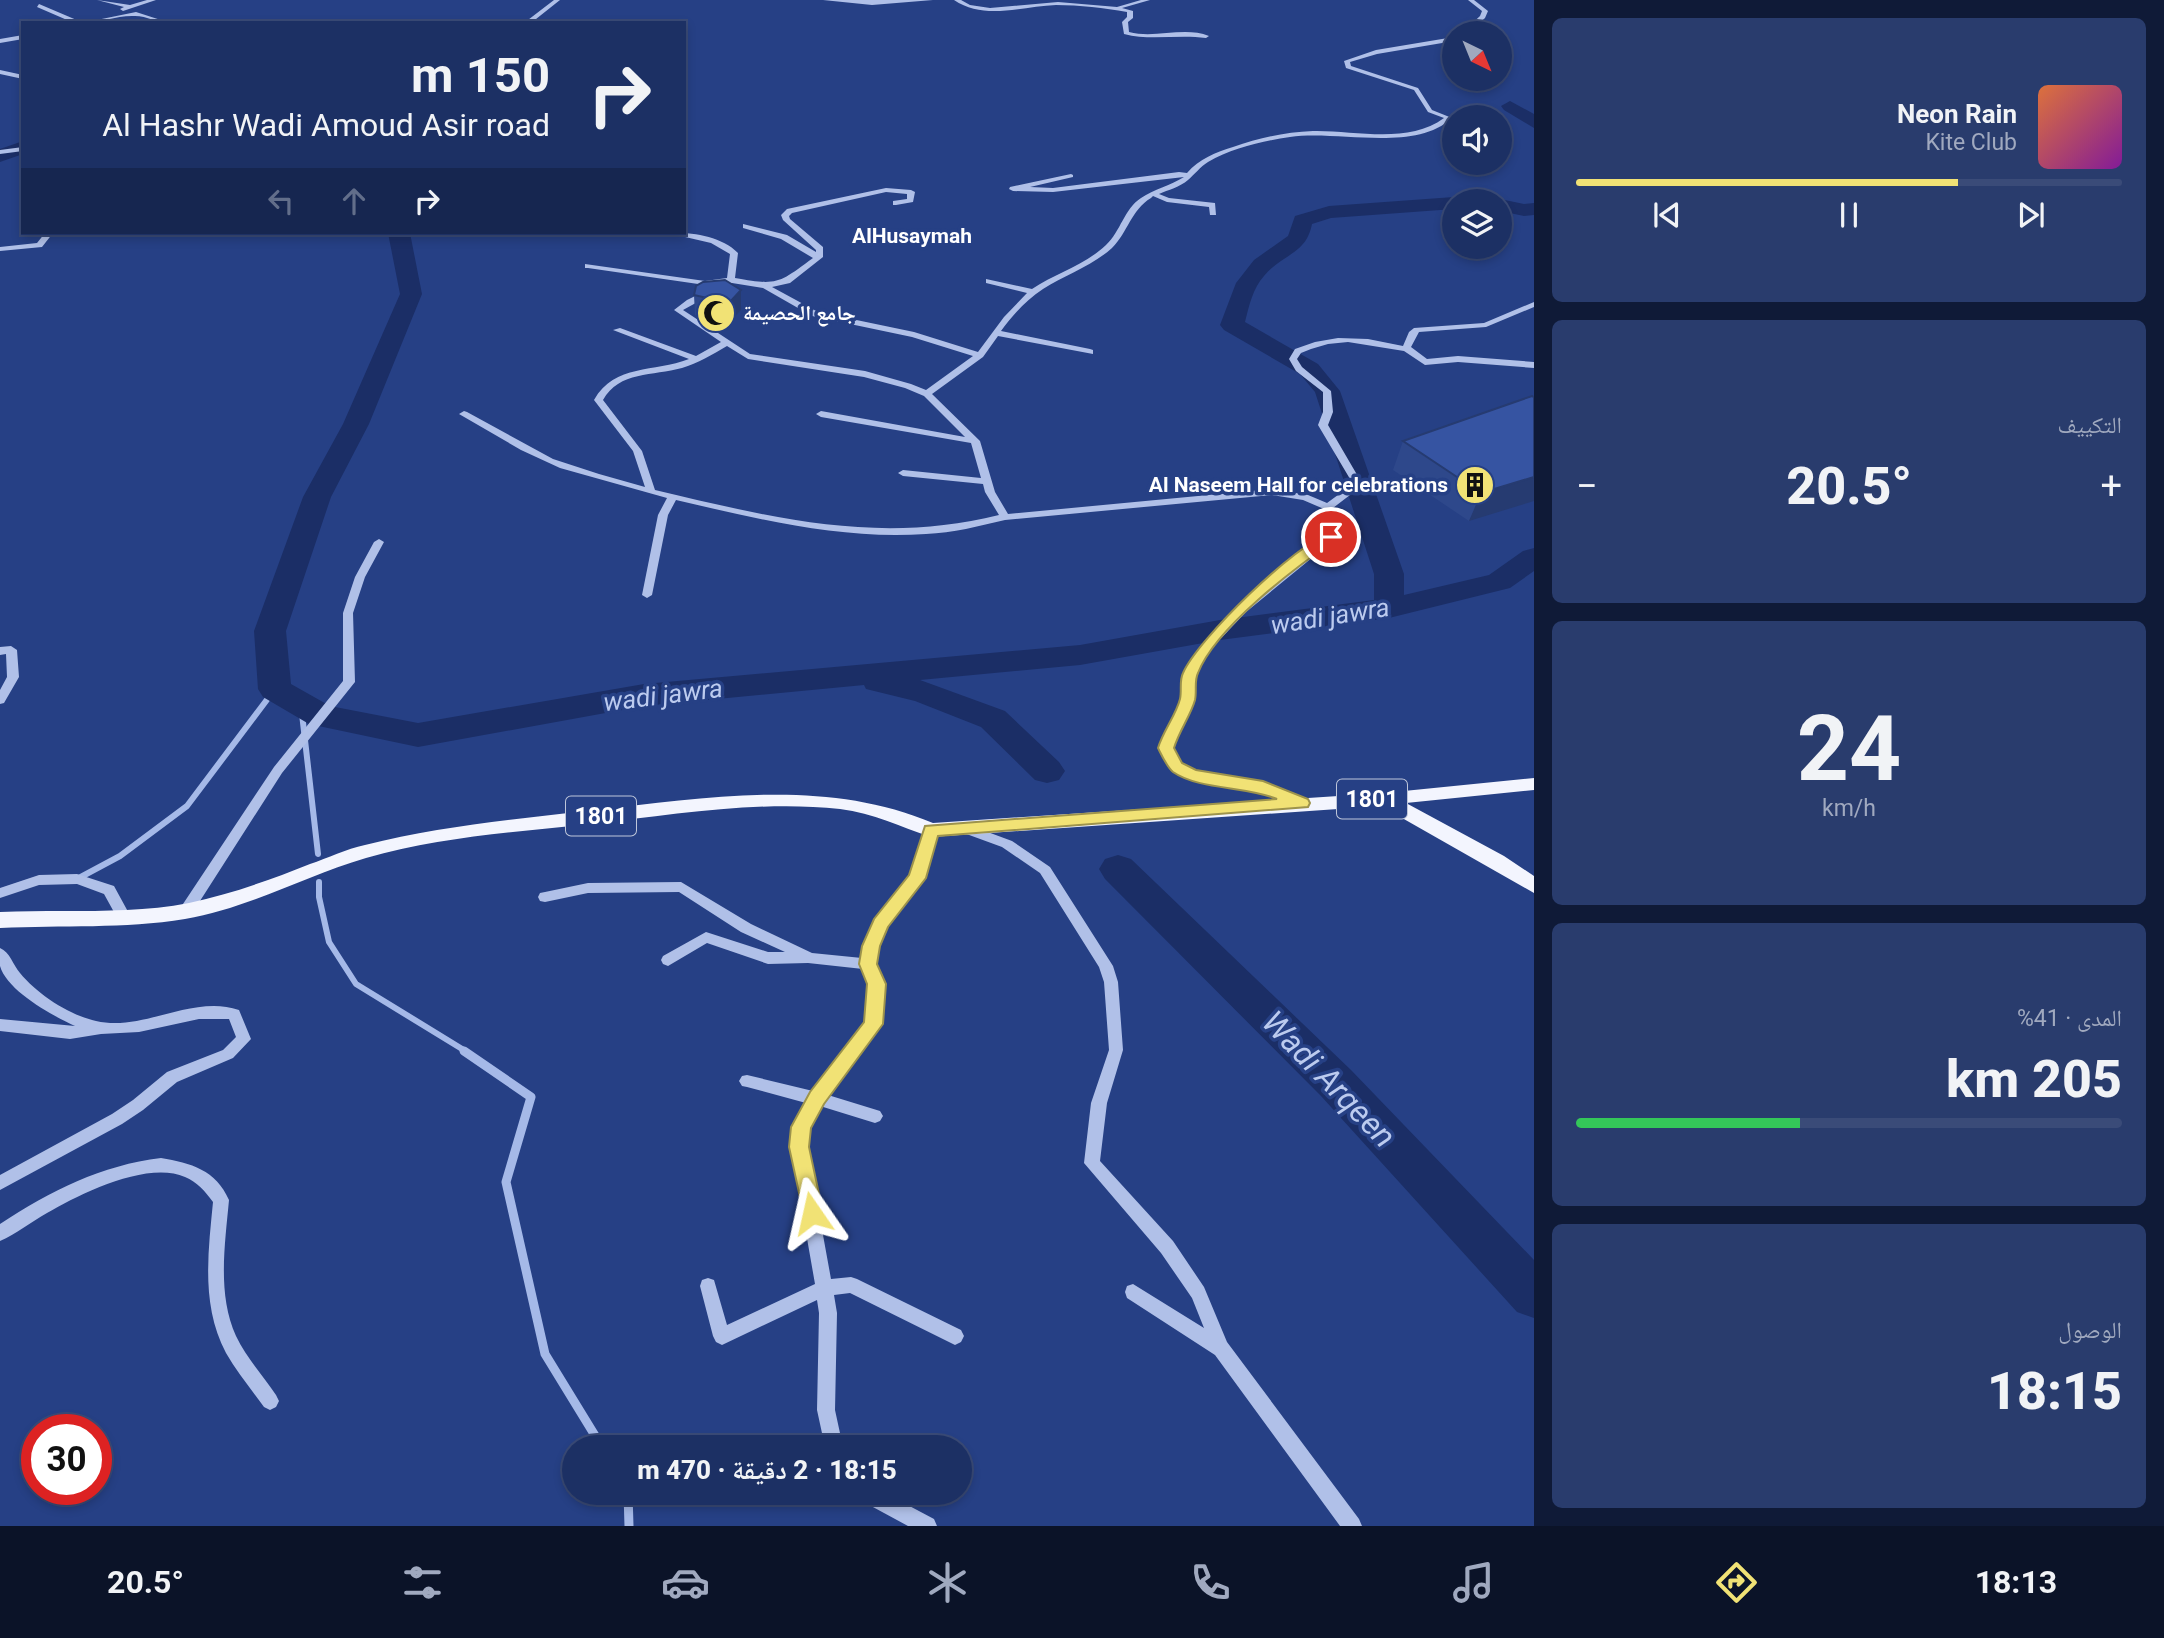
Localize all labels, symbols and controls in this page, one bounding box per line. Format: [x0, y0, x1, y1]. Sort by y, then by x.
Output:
north arrow [1442, 21, 1512, 91]
map controls [1442, 21, 1512, 259]
text: 150 m [411, 47, 550, 104]
icon: right [574, 49, 665, 140]
text: Neon Rain [1897, 99, 2017, 129]
button: sound [1442, 105, 1512, 175]
text: Al Hashr Wadi Amoud Asir road [102, 106, 550, 144]
text: Kite Club [1925, 129, 2017, 156]
icon: left [262, 182, 300, 220]
icon: ahead [335, 182, 373, 220]
icon: right [408, 182, 446, 220]
button: layers [1442, 189, 1512, 259]
icon: previous [1648, 196, 1686, 234]
icon: pause [1830, 196, 1868, 234]
icon: next [2012, 196, 2050, 234]
district label: AlHusaymah [852, 224, 972, 248]
mosque icon: جامع الحصيمة [695, 292, 737, 334]
place label: جامع الحصيمة [743, 301, 856, 327]
text: التكييف [2057, 412, 2122, 439]
text: 20.5° [1786, 456, 1912, 517]
building icon: Al Naseem Hall for celebrations [1454, 464, 1496, 506]
text: − [1576, 464, 1598, 508]
text: + [2100, 464, 2122, 508]
place label: Al Naseem Hall for celebrations [1149, 473, 1448, 497]
pin [1301, 507, 1361, 567]
icon: arrive [1312, 518, 1350, 556]
water label: wadi jawra [1268, 592, 1392, 640]
water label: wadi jawra [602, 673, 724, 717]
text: 24 [1797, 696, 1901, 802]
road number: 1801 [1337, 779, 1407, 818]
text: km/h [1822, 795, 1876, 822]
road number: 1801 [566, 796, 636, 836]
water label: Wadi Arqeen [1255, 1003, 1403, 1155]
text: المدى · 41% [2017, 1005, 2122, 1032]
text: 205 km [1946, 1049, 2122, 1110]
position arrow [775, 1176, 849, 1250]
text: الوصول [2058, 1317, 2122, 1344]
text: 18:15 [1987, 1361, 2122, 1422]
speed limit sign: 30 [21, 1414, 112, 1505]
text: 18:15 · 2 دقيقة · 470 m [637, 1455, 897, 1485]
icon: filters [398, 1558, 447, 1607]
icon: car [661, 1558, 710, 1607]
icon: climate [923, 1558, 972, 1607]
icon: phone [1186, 1558, 1235, 1607]
icon: music [1449, 1558, 1498, 1607]
icon: directions [1712, 1558, 1761, 1607]
text: 20.5° [107, 1563, 184, 1601]
text: 18:13 [1975, 1563, 2057, 1601]

